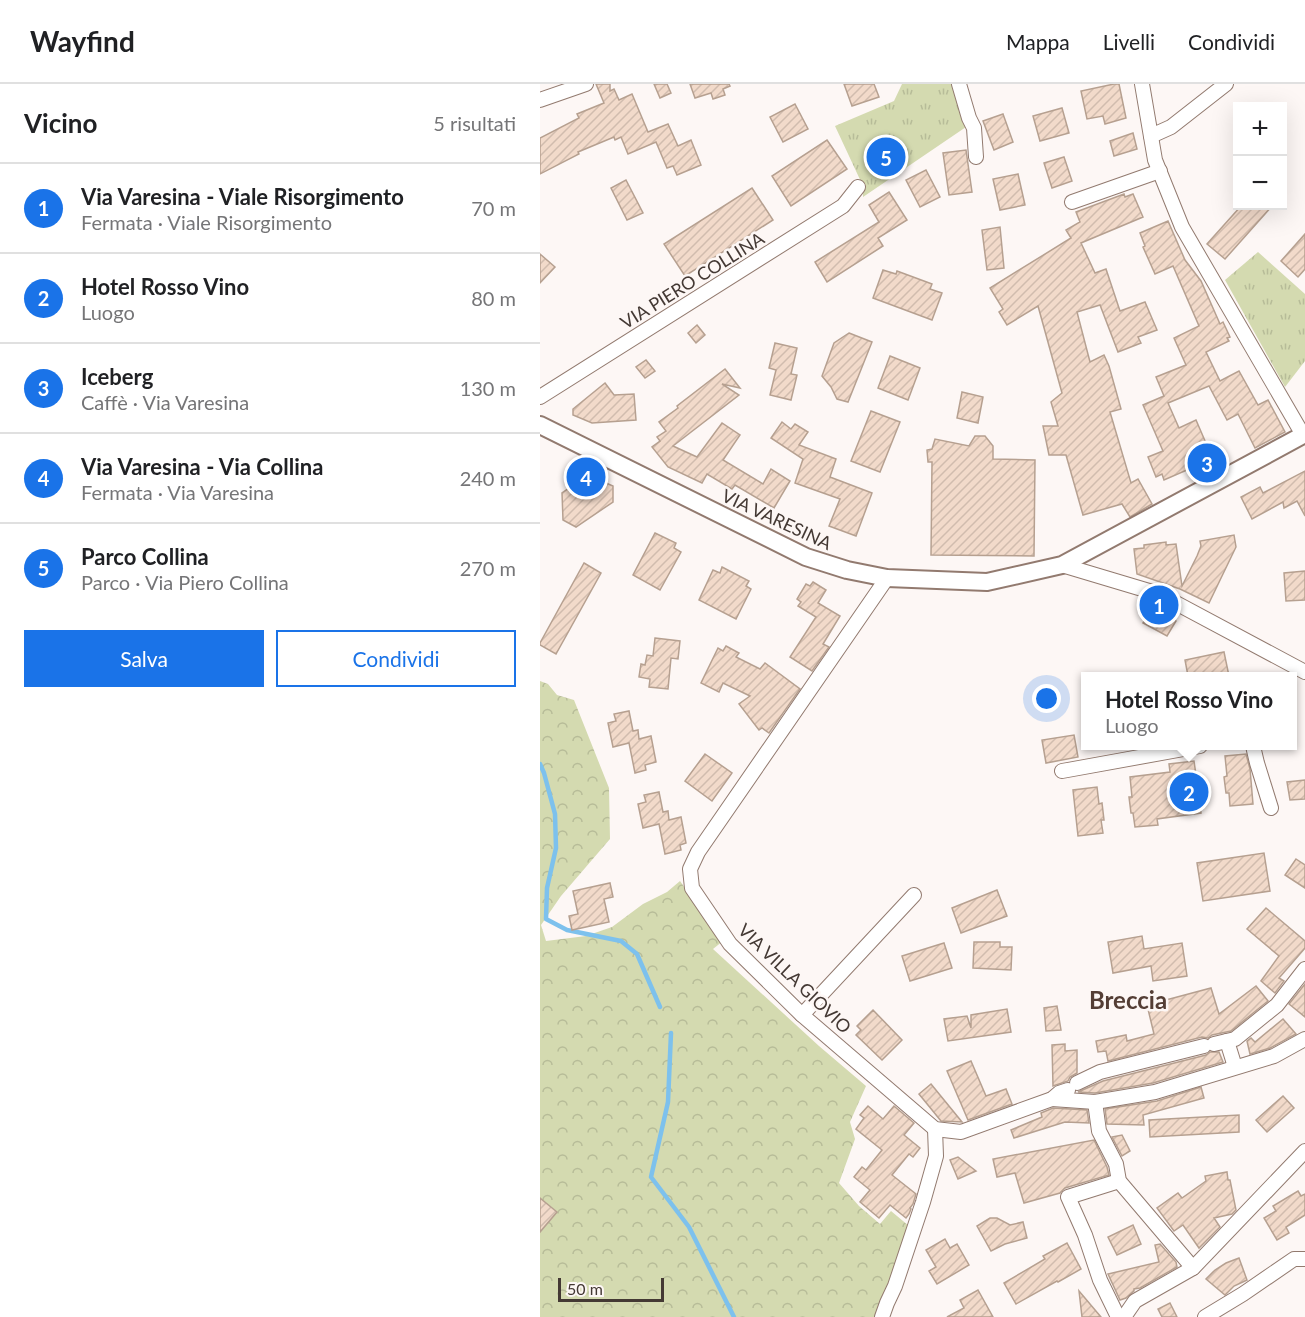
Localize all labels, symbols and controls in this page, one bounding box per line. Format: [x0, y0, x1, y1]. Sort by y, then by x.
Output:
text: Wayfind [30, 24, 135, 58]
text: Mappa [1006, 29, 1070, 54]
text: Livelli [1103, 29, 1155, 54]
text: Condividi [1188, 29, 1275, 54]
map controls [1233, 102, 1287, 210]
button: + [1233, 102, 1287, 156]
text: Vicino [24, 107, 97, 139]
text: 5 risultati [433, 111, 516, 135]
pin: 5 [866, 134, 906, 180]
button: − [1233, 156, 1287, 210]
text: Via Varesina - Viale Risorgimento [81, 183, 404, 210]
text: 1 [38, 196, 49, 220]
text: 70 m [471, 196, 516, 220]
text: Fermata · Viale Risorgimento [81, 210, 332, 234]
street label: VIA PIERO COLLINA [616, 226, 769, 333]
text: Hotel Rosso Vino [81, 273, 249, 300]
text: 2 [38, 286, 49, 310]
text: 80 m [471, 286, 516, 310]
text: Luogo [81, 300, 135, 324]
text: Iceberg [81, 363, 153, 390]
text: 3 [38, 376, 49, 400]
text: 130 m [460, 376, 516, 400]
text: Caffè · Via Varesina [81, 390, 249, 414]
pin: 3 [1188, 440, 1226, 485]
text: Via Varesina - Via Collina [81, 453, 323, 480]
pin: 4 [566, 454, 606, 500]
text: 4 [38, 466, 49, 490]
text: 240 m [460, 466, 516, 490]
text: Fermata · Via Varesina [81, 480, 274, 504]
street label: VIA VARESINA [719, 484, 836, 554]
text: Parco Collina [81, 543, 209, 570]
text: 5 [38, 556, 49, 580]
text: 270 m [460, 556, 516, 580]
text: Parco · Via Piero Collina [81, 570, 289, 594]
pin: 1 [1140, 582, 1178, 628]
button: Salva [24, 630, 264, 687]
button: Condividi [276, 630, 516, 687]
popup [1081, 672, 1297, 750]
your location [1032, 684, 1061, 713]
text: Hotel Rosso Vino [1105, 686, 1273, 713]
text: Luogo [1105, 713, 1159, 737]
pin: 2 [1170, 770, 1208, 814]
street label: VIA VILLA GIOVIO [734, 918, 856, 1038]
district label: Breccia [1089, 985, 1167, 1014]
scale bar [558, 1275, 664, 1302]
text: 50 m [567, 1279, 603, 1298]

